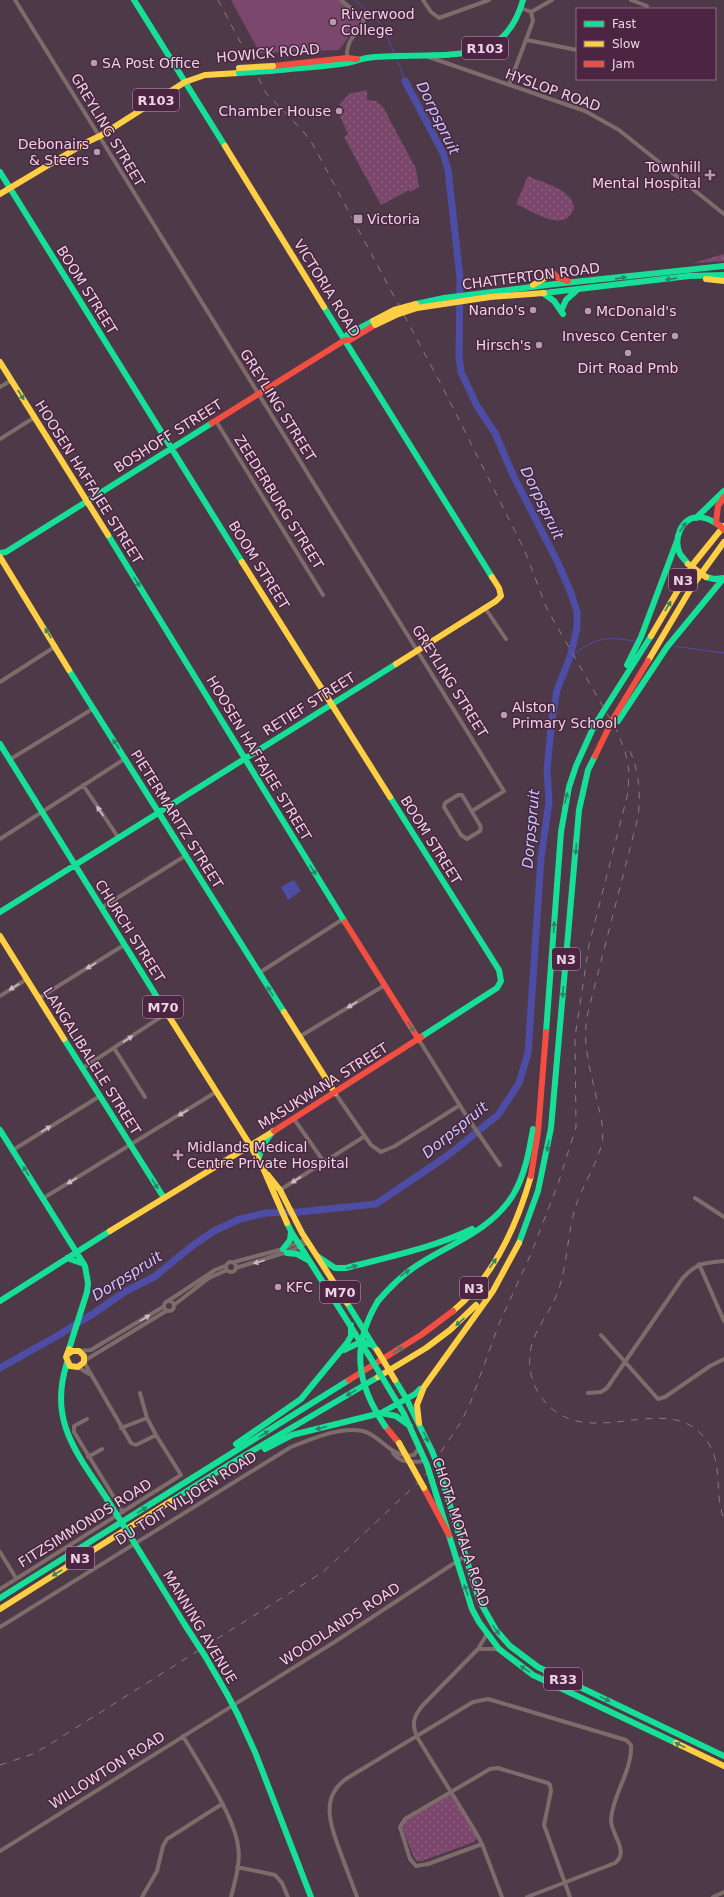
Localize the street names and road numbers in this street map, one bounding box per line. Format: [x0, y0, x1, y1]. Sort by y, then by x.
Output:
road number: R103 [462, 37, 508, 59]
street label: HOWICK ROAD [216, 41, 320, 65]
street label: HYSLOP ROAD [503, 65, 603, 115]
street label: GREYLING STREET [68, 71, 148, 190]
road number: R103 [133, 89, 179, 111]
street label: VICTORIA ROAD [291, 236, 363, 340]
street label: BOOM STREET [53, 243, 121, 338]
street label: CHATTERTON ROAD [461, 260, 601, 292]
street label: GREYLING STREET [237, 346, 319, 464]
street label: BOSHOFF STREET [111, 396, 226, 476]
street label: HOOSEN HAFFAJEE STREET [32, 397, 146, 567]
street label: ZEEDERBURG STREET [231, 432, 327, 572]
street label: BOOM STREET [225, 518, 293, 613]
road number: N3 [669, 569, 697, 591]
street label: GREYLING STREET [409, 622, 491, 740]
street label: RETIEF STREET [260, 669, 359, 739]
street label: HOOSEN HAFFAJEE STREET [203, 673, 315, 844]
street label: PIETERMARITZ STREET [128, 747, 226, 891]
street label: BOOM STREET [397, 793, 465, 888]
street label: CHURCH STREET [92, 877, 168, 986]
road number: N3 [552, 948, 580, 970]
street label: LANGALIBALELE STREET [40, 984, 144, 1138]
road number: M70 [143, 996, 183, 1018]
street label: MASUKWANA STREET [255, 1039, 391, 1133]
road number: N3 [460, 1277, 488, 1299]
road number: M70 [320, 1281, 360, 1303]
street label: DU TOIT VILJOEN ROAD [112, 1448, 260, 1548]
street label: CHOTA MOTALA ROAD [429, 1455, 493, 1609]
street label: FITZSIMMONDS ROAD [15, 1475, 155, 1571]
road number: N3 [66, 1547, 94, 1569]
street label: MANNING AVENUE [160, 1568, 240, 1686]
street label: WOODLANDS ROAD [277, 1579, 403, 1669]
road number: R33 [544, 1668, 582, 1690]
street label: WILLOWTON ROAD [46, 1728, 168, 1812]

